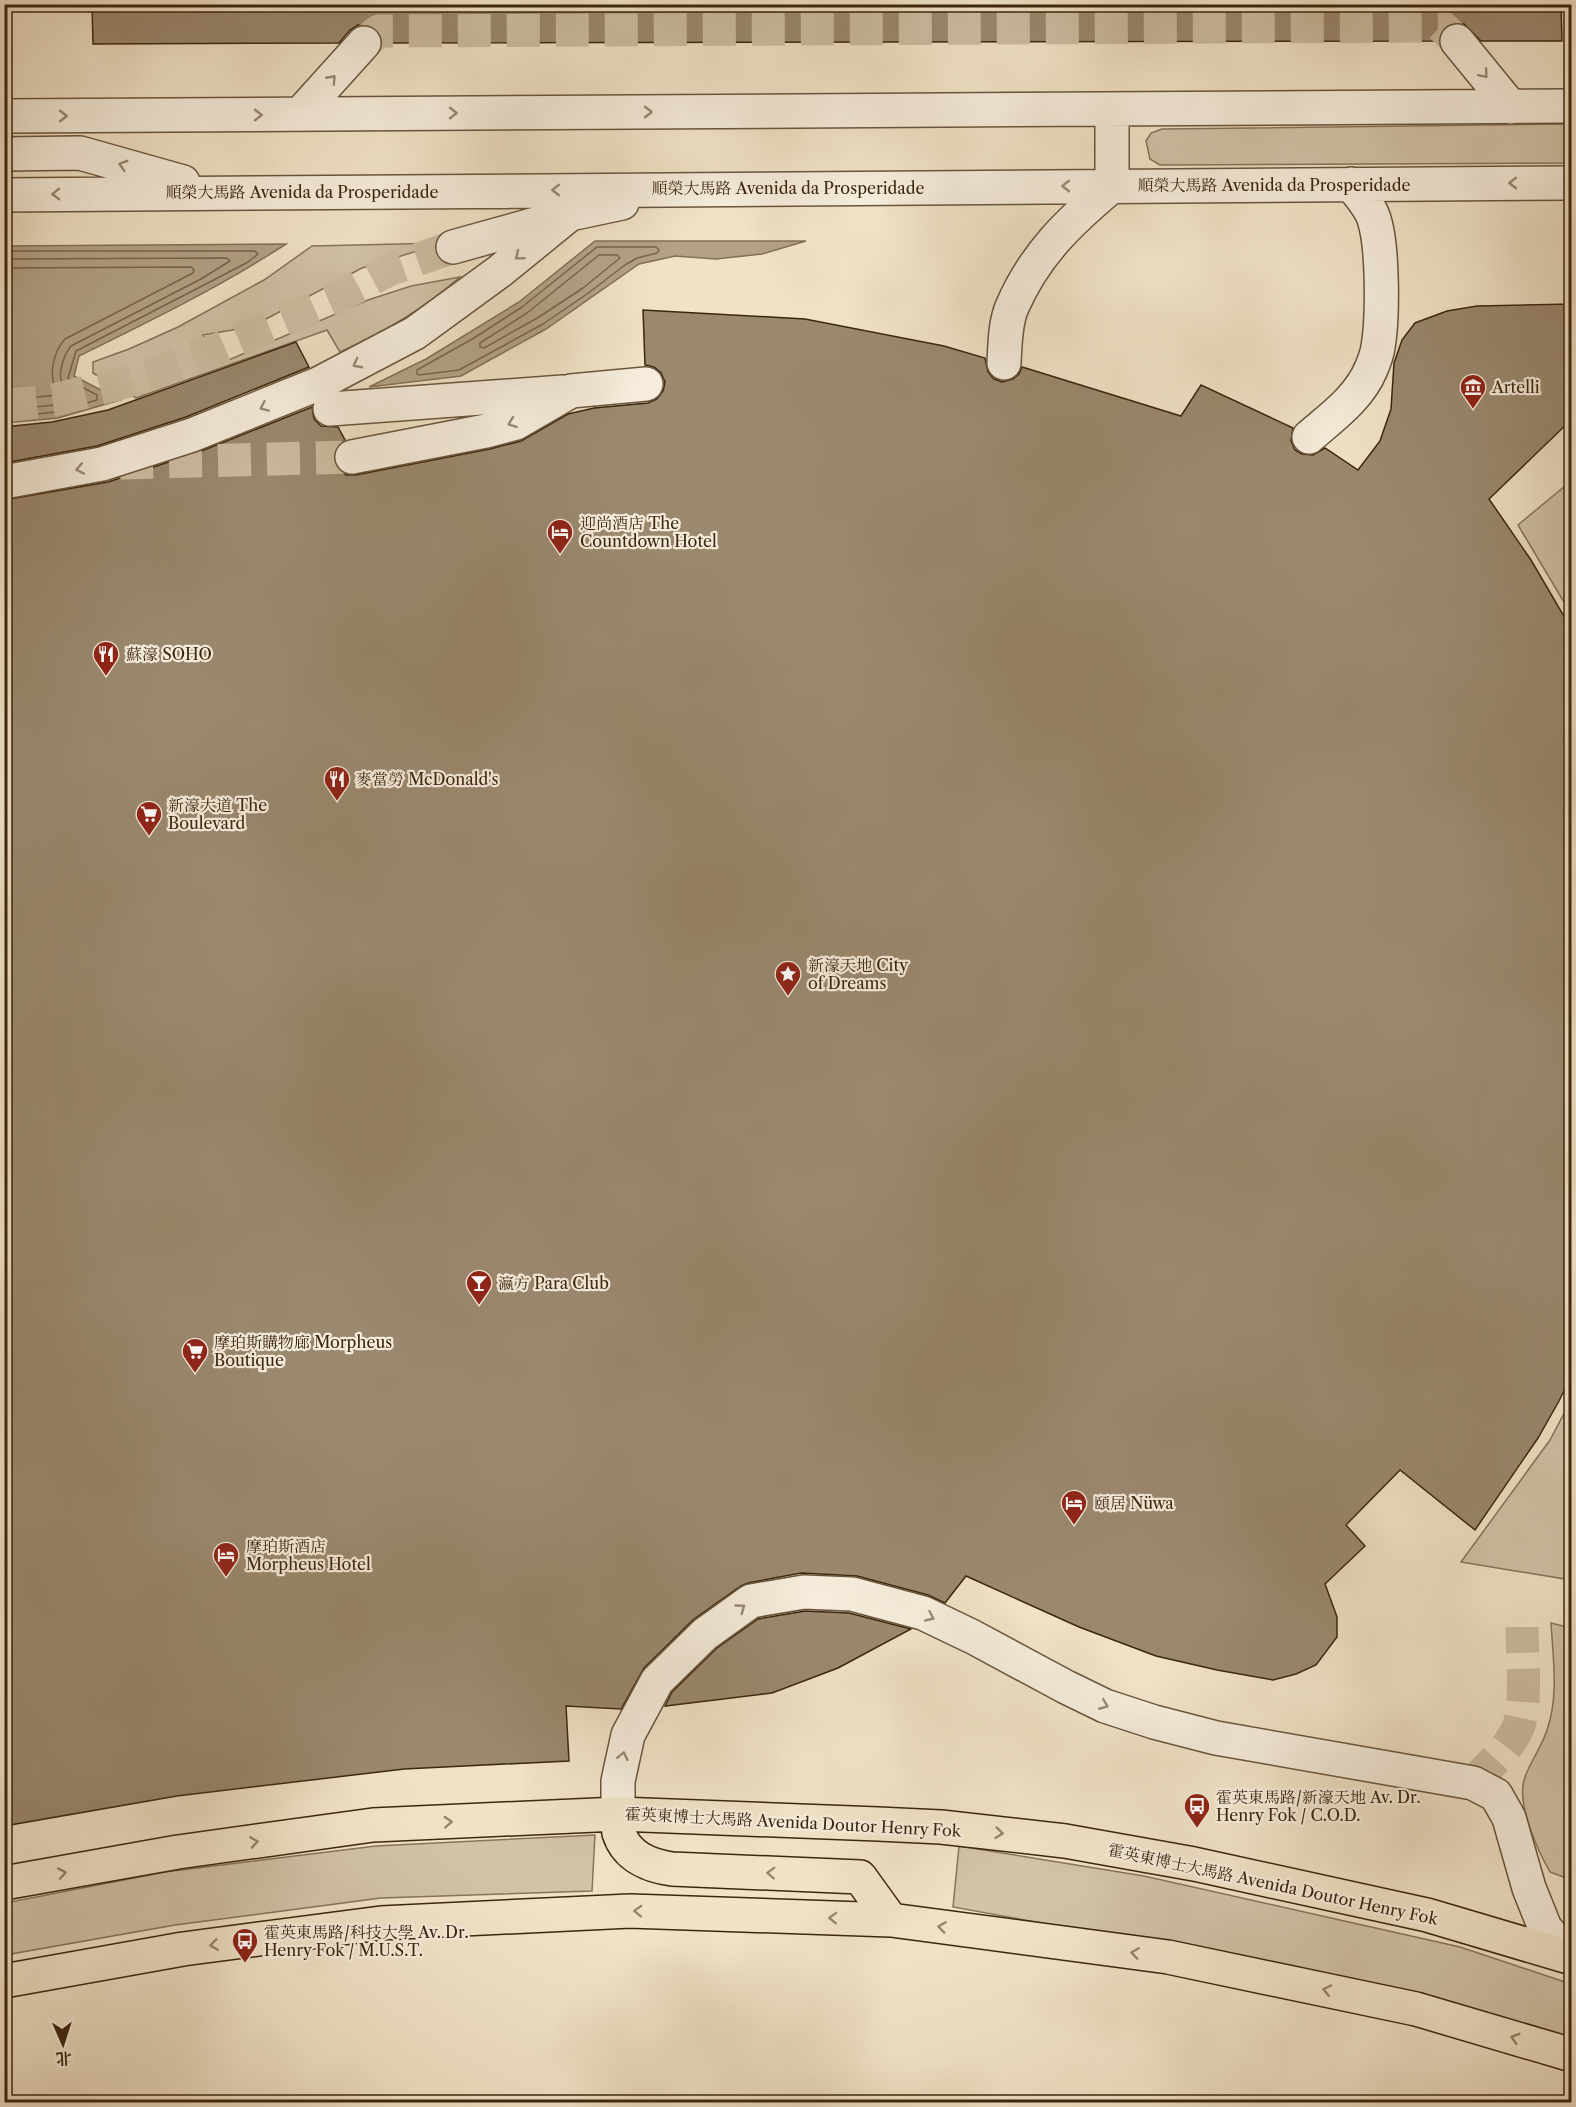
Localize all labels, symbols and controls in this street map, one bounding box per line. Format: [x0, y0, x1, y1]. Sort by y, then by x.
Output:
one-way arrow [1477, 67, 1488, 78]
one-way arrow [325, 75, 336, 85]
one-way arrow [643, 106, 652, 118]
one-way arrow [448, 107, 457, 119]
one-way arrow [253, 108, 262, 121]
one-way arrow [58, 110, 67, 122]
one-way arrow [118, 160, 128, 172]
street label: 順榮大馬路 Avenida da Prosperidade [1138, 175, 1410, 195]
one-way arrow [1509, 177, 1518, 189]
street label: 順榮大馬路 Avenida da Prosperidade [652, 178, 924, 198]
one-way arrow [1062, 180, 1071, 192]
street label: 順榮大馬路 Avenida da Prosperidade [166, 182, 438, 202]
one-way arrow [552, 184, 561, 196]
one-way arrow [51, 188, 60, 200]
one-way arrow [515, 248, 526, 259]
one-way arrow [352, 356, 363, 368]
museum icon: Artelli [1458, 372, 1488, 410]
place label: Artelli [1491, 377, 1540, 397]
one-way arrow [259, 399, 270, 411]
one-way arrow [507, 415, 518, 428]
one-way arrow [75, 463, 84, 475]
place label: 迎尚酒店 The Countdown Hotel [580, 513, 717, 551]
hotel icon: 迎尚酒店 The Countdown Hotel [545, 517, 575, 555]
restaurant icon: 蘇濠 SOHO [91, 639, 121, 677]
place label: 蘇濠 SOHO [126, 644, 212, 664]
restaurant icon: 麥當勞 McDonald's [322, 764, 352, 802]
place label: 麥當勞 McDonald's [356, 769, 499, 789]
place label: 新濠大道 The Boulevard [168, 795, 267, 833]
supermarket icon: 新濠大道 The Boulevard [134, 799, 164, 837]
place label: 新濠天地 City of Dreams [808, 955, 909, 993]
place icon: 新濠天地 City of Dreams [773, 959, 803, 997]
bar icon: 瀛方 Para Club [464, 1268, 494, 1306]
place label: 瀛方 Para Club [498, 1273, 609, 1293]
place label: 摩珀斯購物廊 Morpheus Boutique [214, 1332, 392, 1370]
supermarket icon: 摩珀斯購物廊 Morpheus Boutique [180, 1336, 210, 1374]
hotel icon: 頤居 Nüwa [1059, 1488, 1089, 1526]
place label: 頤居 Nüwa [1094, 1493, 1174, 1513]
place label: 摩珀斯酒店 Morpheus Hotel [246, 1536, 371, 1574]
hotel icon: 摩珀斯酒店 Morpheus Hotel [211, 1540, 241, 1578]
one-way arrow [735, 1604, 746, 1615]
one-way arrow [924, 1610, 935, 1622]
one-way arrow [1098, 1698, 1109, 1710]
one-way arrow [616, 1751, 629, 1761]
place label: 霍英東馬路/新濠天地 Av. Dr. Henry Fok / C.O.D. [1216, 1787, 1421, 1825]
bus stop icon: 霍英東馬路/新濠天地 Av. Dr. Henry Fok / C.O.D. [1182, 1791, 1212, 1829]
street label: 霍英東博士大馬路 Avenida Doutor Henry Fok [624, 1803, 962, 1841]
one-way arrow [444, 1815, 453, 1828]
one-way arrow [995, 1827, 1004, 1839]
one-way arrow [250, 1836, 259, 1848]
street label: 霍英東博士大馬路 Avenida Doutor Henry Fok [1106, 1839, 1441, 1929]
one-way arrow [57, 1867, 67, 1880]
one-way arrow [767, 1867, 776, 1880]
one-way arrow [634, 1905, 643, 1917]
one-way arrow [828, 1912, 837, 1925]
one-way arrow [937, 1921, 947, 1934]
place label: 霍英東馬路/科技大學 Av. Dr. Henry Fok / M.U.S.T. [264, 1922, 469, 1960]
bus stop icon: 霍英東馬路/科技大學 Av. Dr. Henry Fok / M.U.S.T. [230, 1926, 260, 1964]
one-way arrow [209, 1938, 218, 1951]
one-way arrow [1131, 1947, 1140, 1960]
one-way arrow [1322, 1984, 1332, 1997]
north arrow [33, 2014, 93, 2074]
one-way arrow [1511, 2033, 1521, 2045]
text: 北 [55, 2049, 72, 2069]

